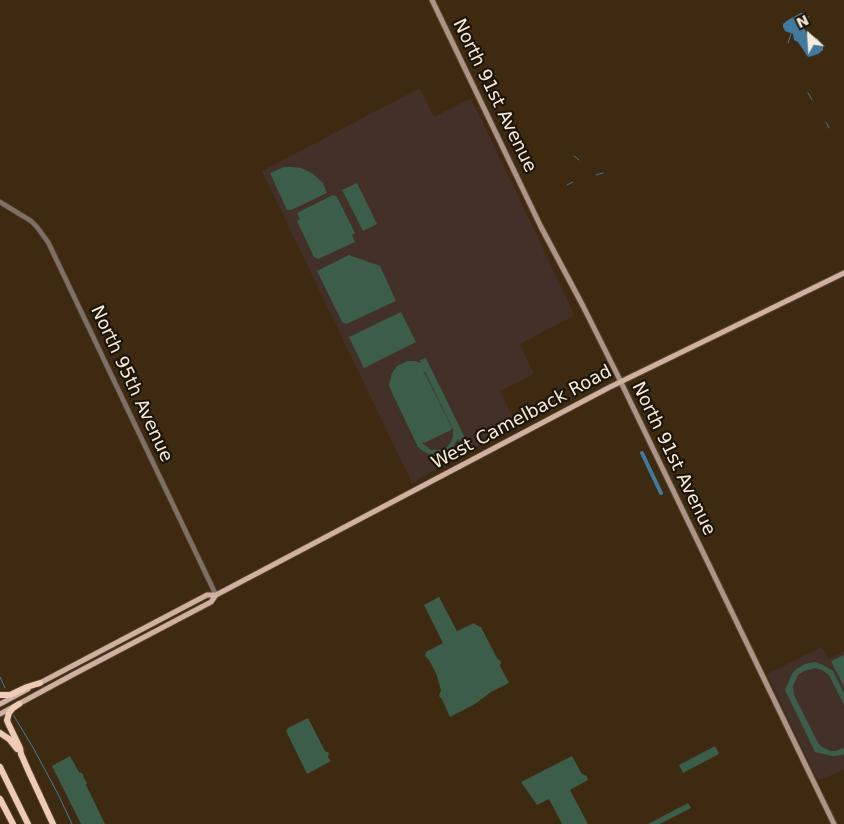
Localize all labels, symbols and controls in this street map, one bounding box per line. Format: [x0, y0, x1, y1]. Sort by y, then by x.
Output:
north arrow [784, 10, 834, 60]
text: N [794, 12, 811, 31]
street label: North 91st Avenue [447, 16, 541, 176]
street label: North 95th Avenue [85, 302, 177, 466]
street label: West Camelback Road [428, 361, 616, 475]
street label: North 91st Avenue [626, 379, 720, 539]

